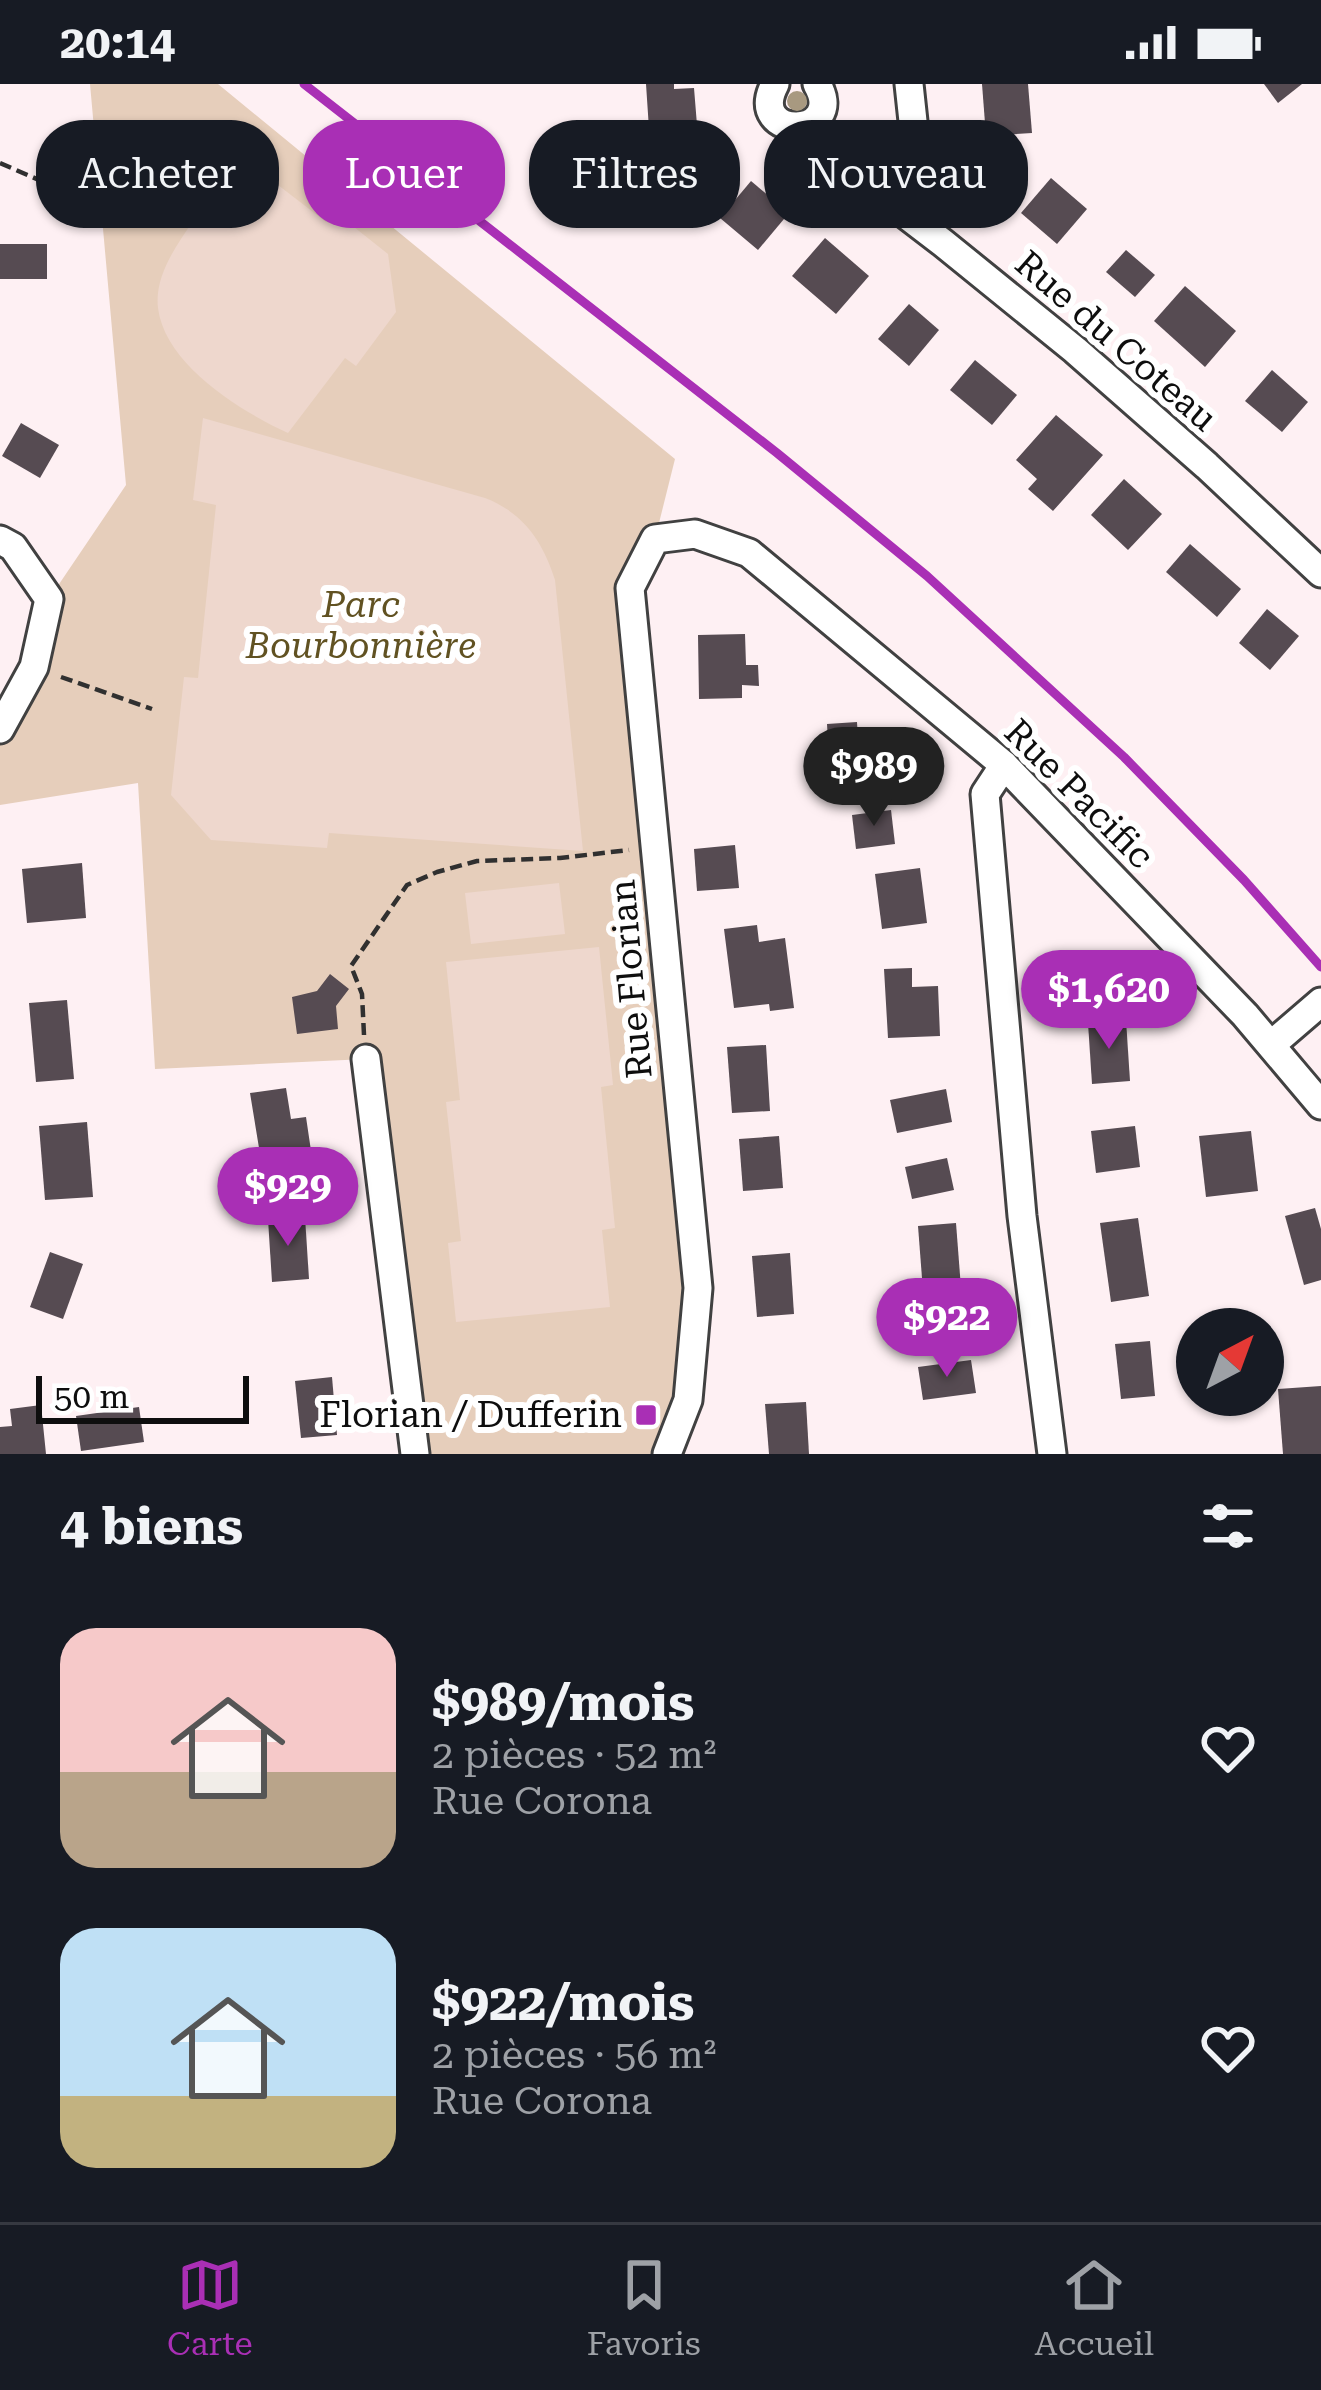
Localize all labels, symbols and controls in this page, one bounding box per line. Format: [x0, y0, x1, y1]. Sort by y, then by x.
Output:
text: 20:14 [60, 16, 175, 69]
chip: Acheter [36, 120, 279, 228]
chip: Louer [303, 120, 505, 228]
chip: Filtres [529, 120, 740, 228]
chip: Nouveau [764, 120, 1028, 228]
street label: Rue du Coteau [1007, 242, 1225, 440]
park label: Parc Bourbonnière [245, 584, 476, 667]
street label: Rue Pacific [996, 711, 1162, 877]
pin: $989 [803, 727, 945, 829]
text: $989 [830, 743, 918, 789]
street label: Rue Florian [601, 878, 661, 1080]
pin: $1,620 [1011, 950, 1207, 1052]
text: $1,620 [1048, 966, 1170, 1012]
pin: $929 [217, 1147, 359, 1249]
text: $929 [244, 1163, 332, 1209]
pin: $922 [876, 1278, 1018, 1380]
text: $922 [903, 1294, 991, 1340]
north arrow [1176, 1308, 1284, 1416]
map controls [1176, 1308, 1284, 1416]
scale bar [36, 1370, 249, 1423]
text: 50 m [54, 1377, 129, 1416]
place label: Florian / Dufferin [319, 1394, 622, 1436]
marker: Florian / Dufferin [633, 1402, 659, 1428]
icon: filters [1195, 1493, 1261, 1559]
text: 4 biens [60, 1497, 243, 1556]
text: $989/mois [432, 1673, 694, 1732]
icon: home [156, 1676, 300, 1820]
icon: heart [1195, 1715, 1261, 1781]
text: 2 pièces · 52 m² [432, 1732, 716, 1778]
text: Rue Corona [432, 1778, 652, 1824]
text: $922/mois [432, 1973, 694, 2032]
icon: home [156, 1976, 300, 2120]
icon: heart [1195, 2015, 1261, 2081]
text: 2 pièces · 56 m² [432, 2032, 716, 2078]
text: Rue Corona [432, 2078, 652, 2124]
tab: Carte [167, 2252, 253, 2363]
tab: Favoris [587, 2252, 701, 2363]
tab: Accueil [1035, 2252, 1154, 2363]

